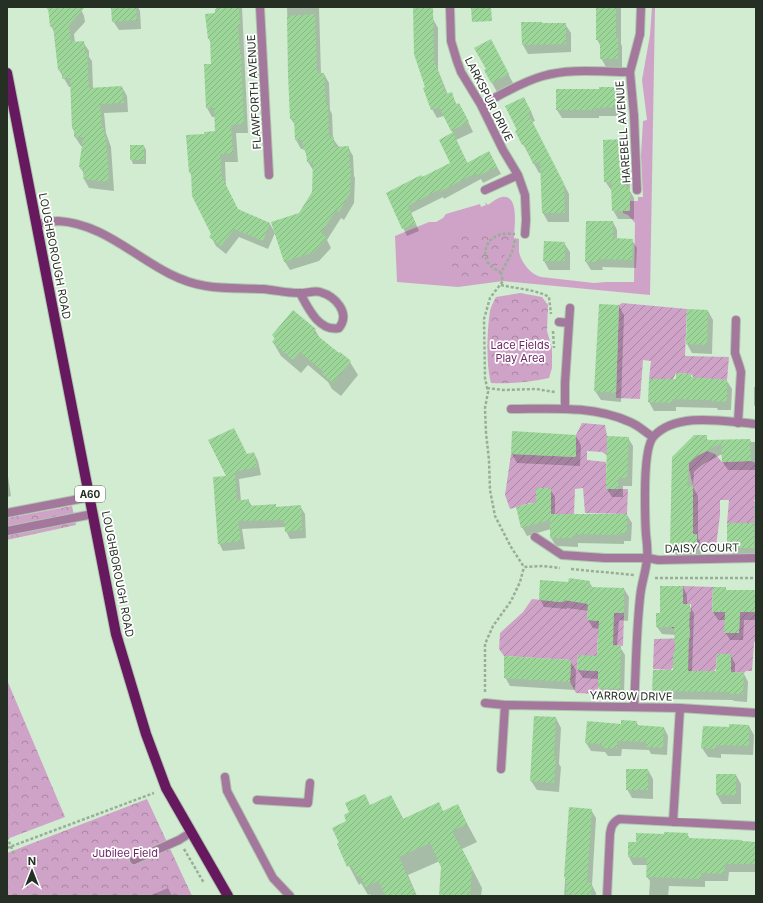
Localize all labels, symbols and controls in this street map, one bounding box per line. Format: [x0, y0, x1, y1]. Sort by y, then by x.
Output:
street label: FLAWFORTH AVENUE [244, 34, 264, 150]
street label: LARKSPUR DRIVE [462, 54, 516, 144]
street label: HAREBELL AVENUE [612, 80, 634, 184]
street label: LOUGHBOROUGH ROAD [36, 192, 74, 320]
park label: Lace Fields Play Area [491, 338, 550, 365]
road number: A60 [75, 486, 105, 502]
street label: LOUGHBOROUGH ROAD [99, 510, 137, 638]
street label: DAISY COURT [665, 540, 739, 556]
street label: YARROW DRIVE [589, 688, 673, 704]
park label: Jubilee Field [92, 846, 158, 860]
north arrow [12, 851, 52, 891]
text: N [28, 854, 36, 868]

